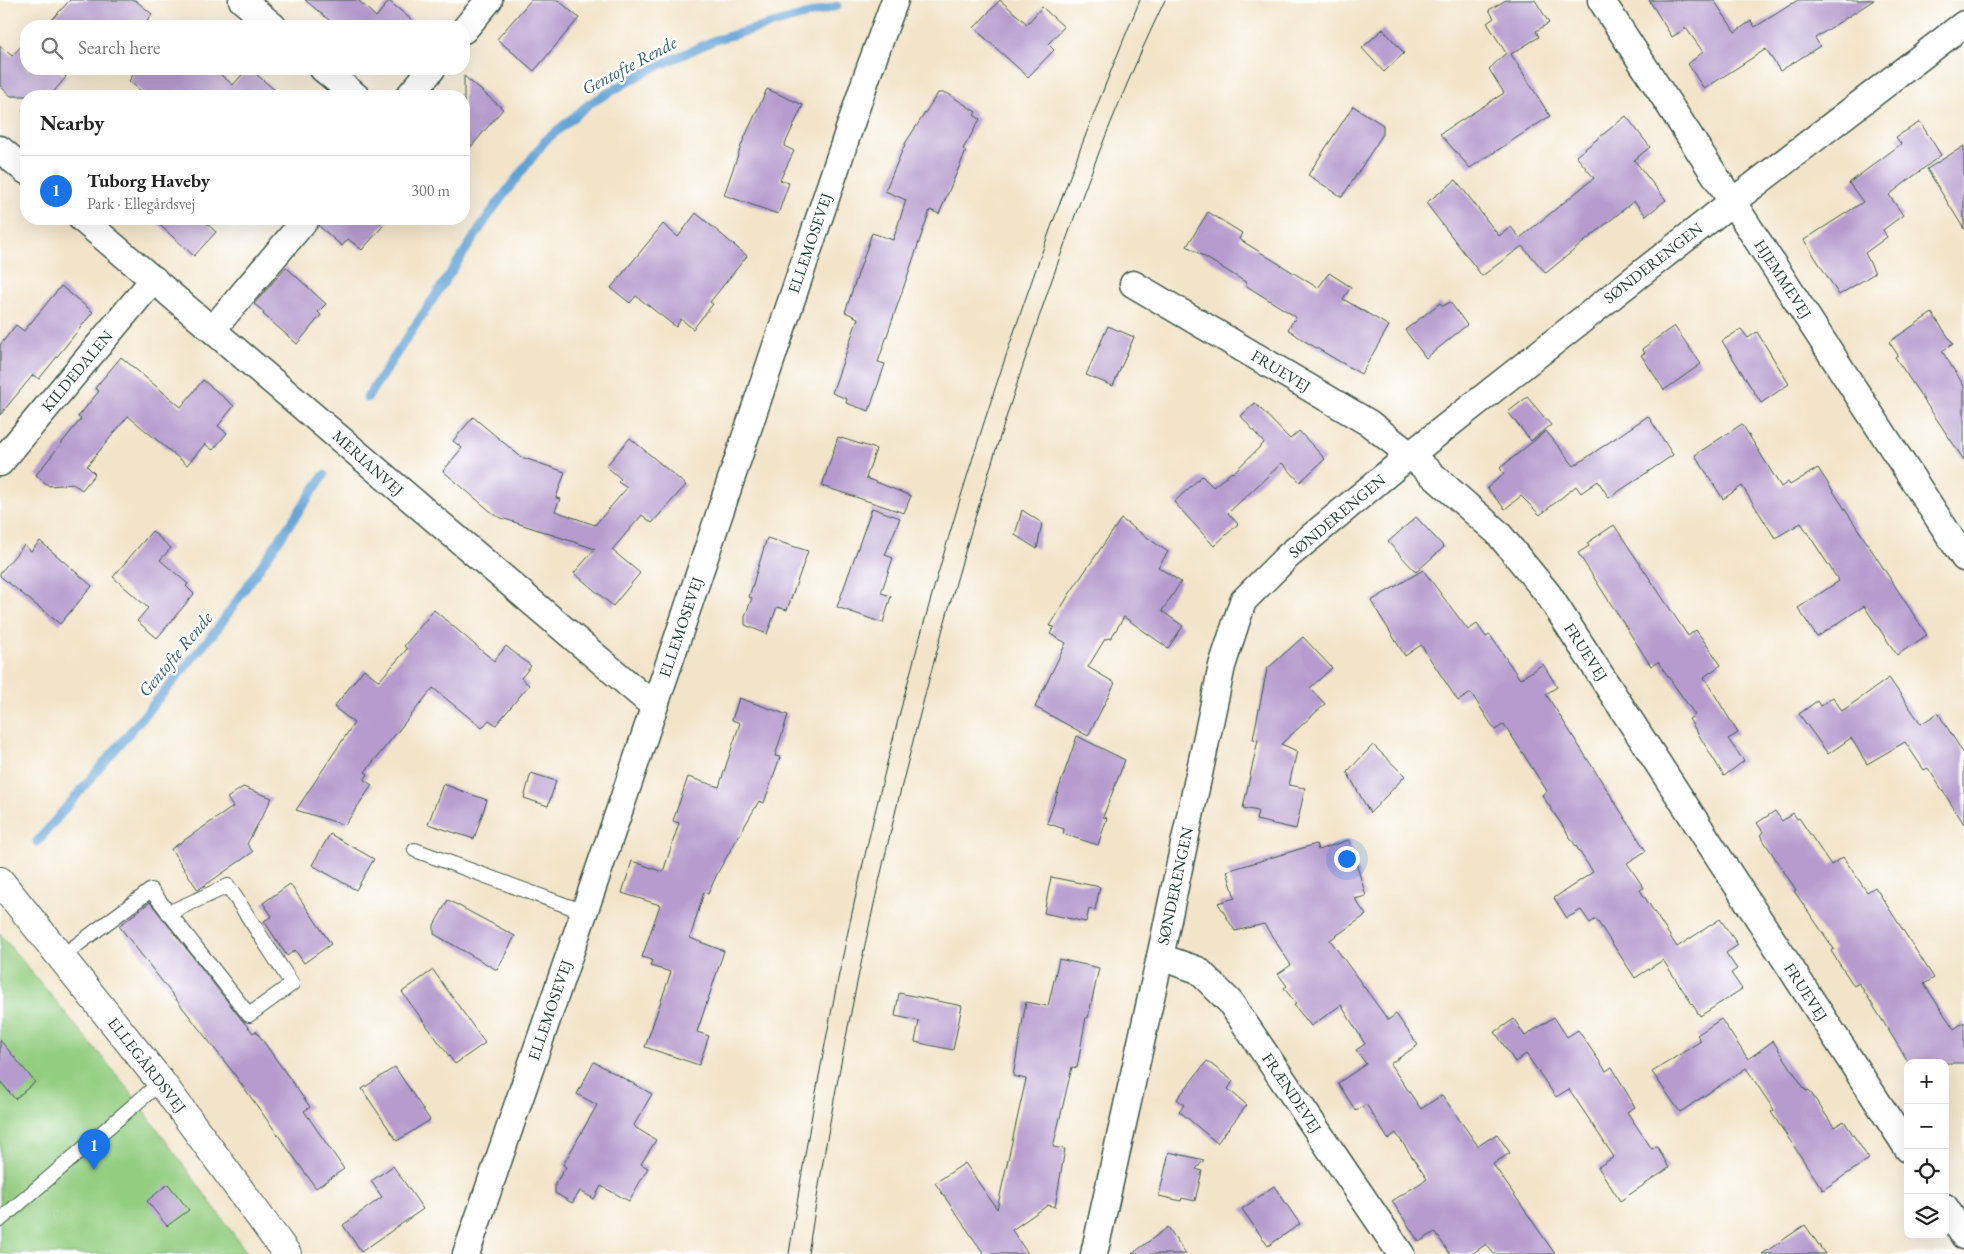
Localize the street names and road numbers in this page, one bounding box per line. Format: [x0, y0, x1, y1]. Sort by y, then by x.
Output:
street label: ELLEMOSEVEJ [783, 190, 837, 296]
street label: SØNDERENGEN [1599, 218, 1707, 308]
street label: HJEMMEVEJ [1750, 235, 1816, 323]
street label: KILDEDALEN [37, 326, 118, 416]
street label: FRUEVEJ [1247, 345, 1315, 397]
street label: MERIANVEJ [328, 425, 408, 501]
street label: SØNDERENGEN [1284, 469, 1390, 563]
street label: ELLEMOSEVEJ [654, 574, 708, 680]
street label: FRUEVEJ [1559, 619, 1613, 685]
street label: SØNDERENGEN [1152, 825, 1198, 947]
street label: ELLEMOSEVEJ [523, 957, 577, 1063]
street label: FRUEVEJ [1779, 959, 1833, 1025]
street label: ELLEGÅRDSVEJ [103, 1013, 191, 1117]
street label: FRÆNDEVEJ [1257, 1049, 1327, 1137]

